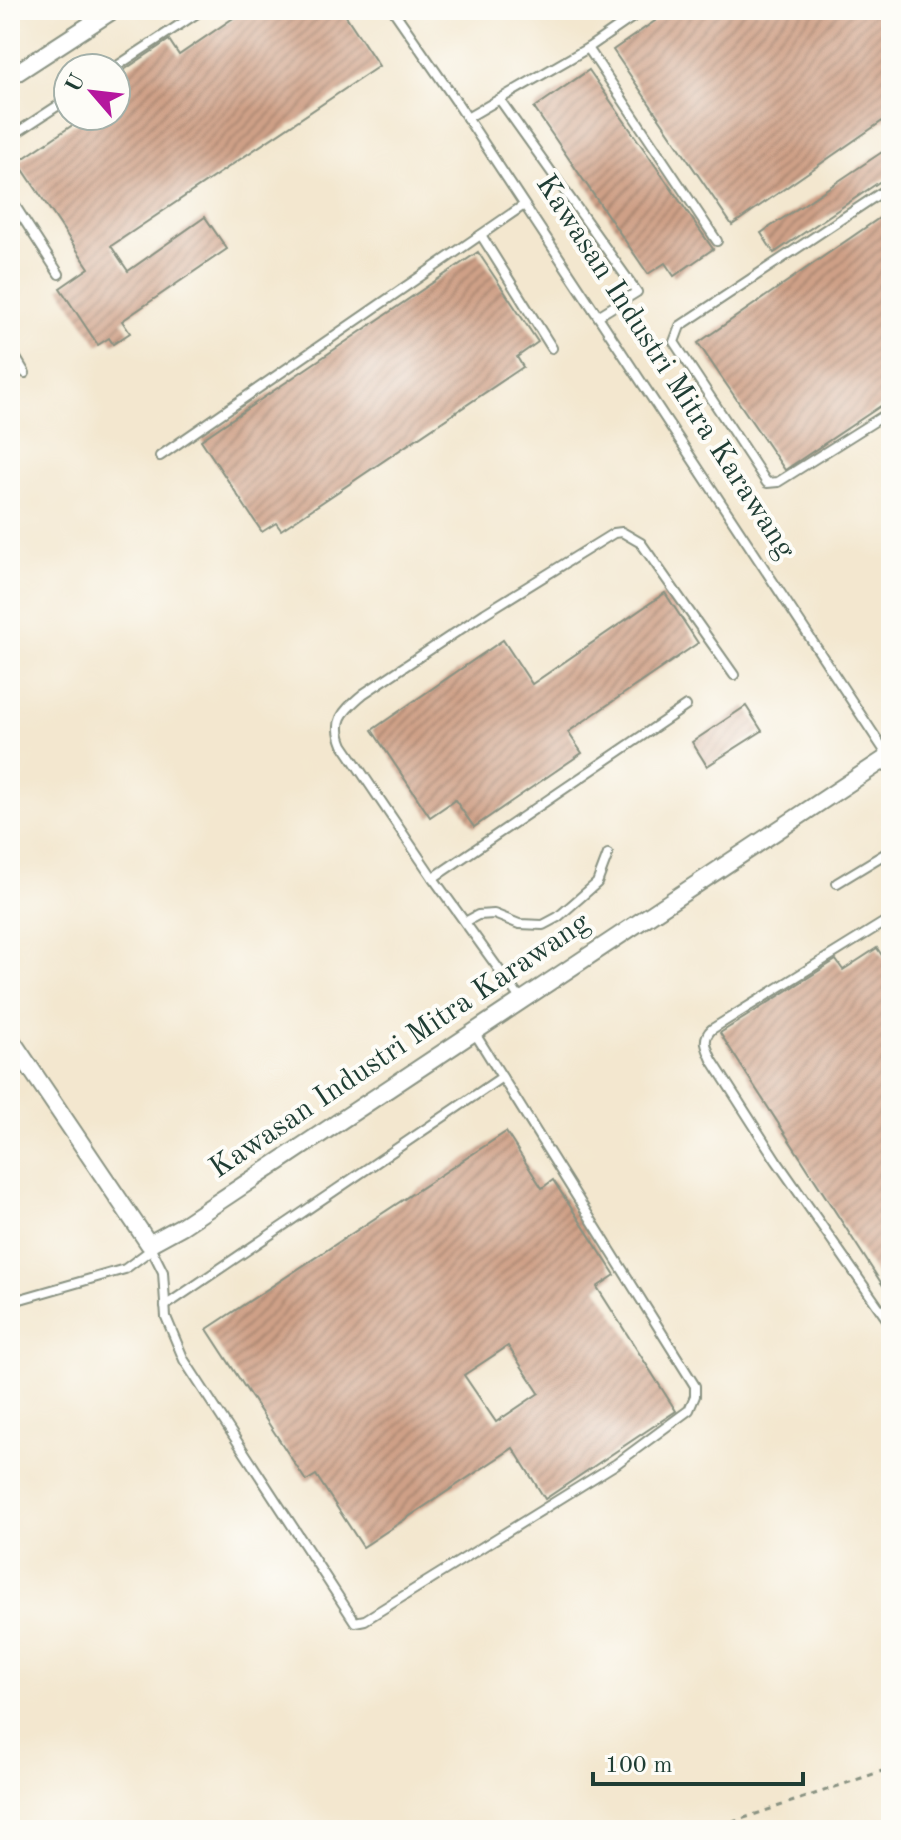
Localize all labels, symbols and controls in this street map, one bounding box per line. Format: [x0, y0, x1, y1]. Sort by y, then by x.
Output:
north arrow [52, 52, 132, 132]
text: U [62, 71, 90, 96]
street label: Kawasan Industri Mitra Karawang [530, 170, 800, 564]
street label: Kawasan Industri Mitra Karawang [205, 907, 595, 1185]
scale bar [593, 1736, 803, 1786]
text: 100 m [605, 1754, 673, 1778]

